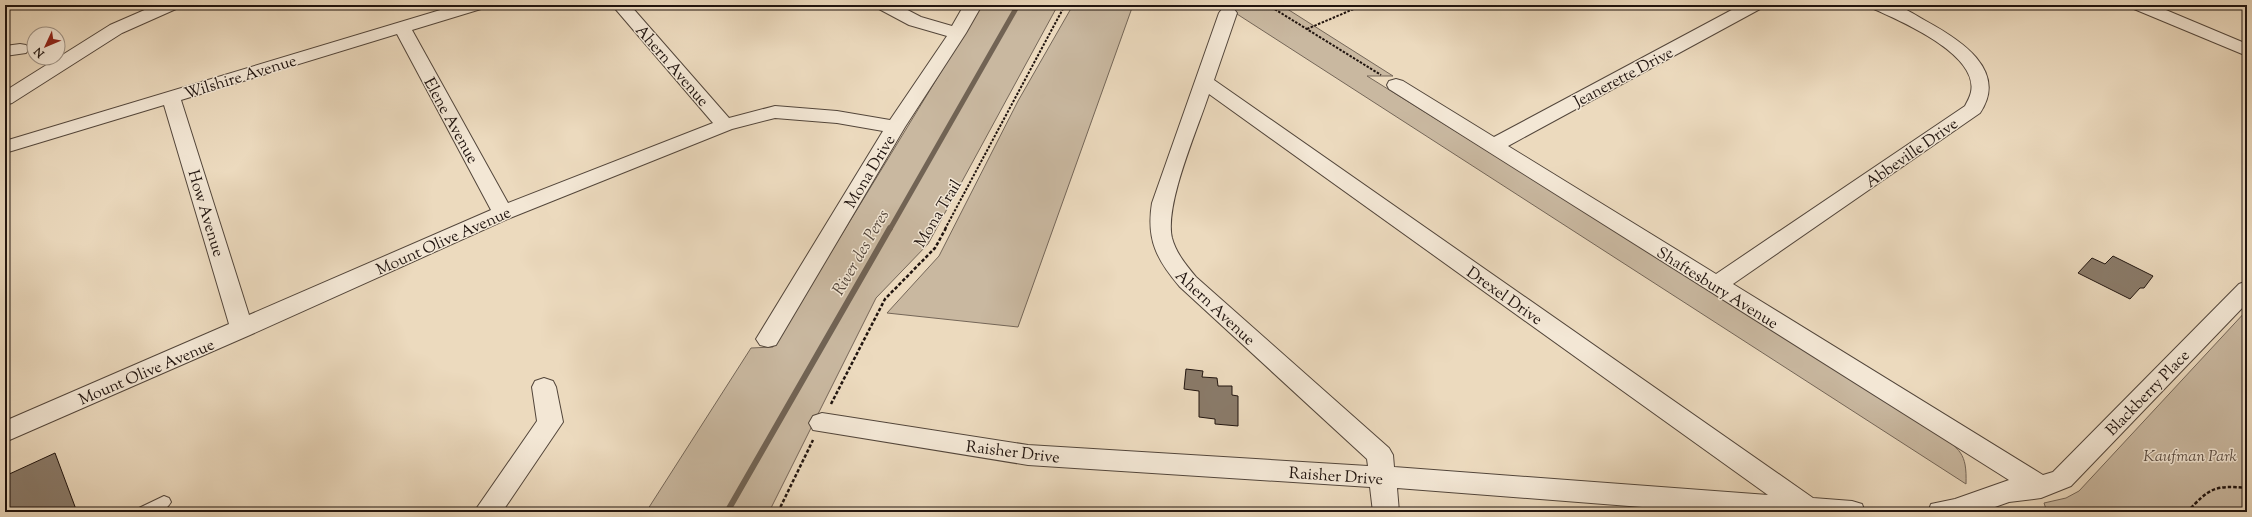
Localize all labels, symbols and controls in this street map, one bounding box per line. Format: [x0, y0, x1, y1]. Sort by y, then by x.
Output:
street label: Ahern Avenue [629, 21, 713, 113]
north arrow [26, 26, 66, 66]
street label: Jeanerette Drive [1569, 42, 1678, 115]
text: N [31, 43, 49, 62]
street label: Wilshire Avenue [182, 50, 300, 106]
street label: Elene Avenue [417, 74, 483, 168]
street label: Abbeville Drive [1861, 114, 1963, 195]
street label: Mona Drive [840, 131, 902, 213]
street label: How Avenue [180, 167, 229, 260]
street label: Mona Trail [910, 175, 969, 253]
street label: Mount Olive Avenue [373, 202, 515, 282]
water label: River des Peres [827, 205, 896, 300]
street label: Shaftesbury Avenue [1651, 242, 1782, 336]
street label: Drexel Drive [1461, 262, 1546, 332]
street label: Ahern Avenue [1169, 266, 1259, 352]
street label: Mount Olive Avenue [76, 334, 218, 412]
street label: Blackberry Place [2102, 345, 2196, 442]
street label: Raisher Drive [964, 436, 1061, 471]
park label: Kaufman Park [2143, 446, 2237, 469]
street label: Raisher Drive [1288, 463, 1384, 492]

